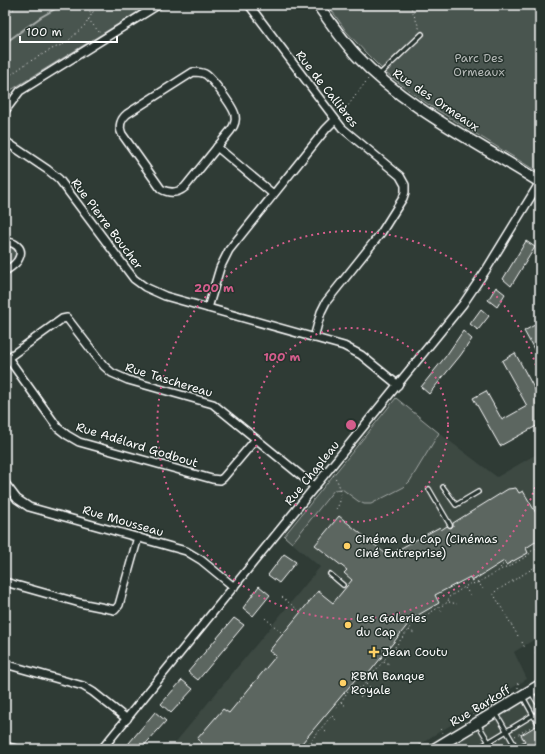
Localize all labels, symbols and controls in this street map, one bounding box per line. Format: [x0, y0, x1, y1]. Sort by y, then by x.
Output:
scale bar [20, 18, 117, 44]
text: 100 m [26, 24, 62, 40]
street label: Rue de Callières [292, 47, 362, 131]
park label: Parc Des Ormeaux [453, 50, 505, 80]
street label: Rue des Ormeaux [390, 65, 482, 135]
street label: Rue Pierre Boucher [67, 175, 147, 273]
text: 200 m [194, 280, 234, 296]
text: 100 m [264, 349, 301, 365]
street label: Rue Taschereau [123, 359, 215, 401]
centre of rings [344, 418, 358, 432]
street label: Rue Adélard Godbout [74, 419, 200, 471]
street label: Rue Chapleau [281, 437, 343, 509]
street label: Rue Mousseau [81, 502, 165, 540]
place label: Cinéma du Cap (Cinémas Ciné Entreprise) [355, 531, 498, 561]
marker: Cinéma du Cap (Cinémas Ciné Entreprise) [342, 541, 352, 551]
place label: Les Galeries du Cap [356, 610, 427, 640]
marker: Les Galeries du Cap [343, 620, 353, 630]
place label: Jean Coutu [382, 644, 448, 660]
marker: Jean Coutu [369, 647, 379, 657]
place label: RBM Banque Royale [351, 668, 425, 698]
marker: RBM Banque Royale [338, 678, 348, 688]
street label: Rue Barkoff [447, 681, 514, 730]

